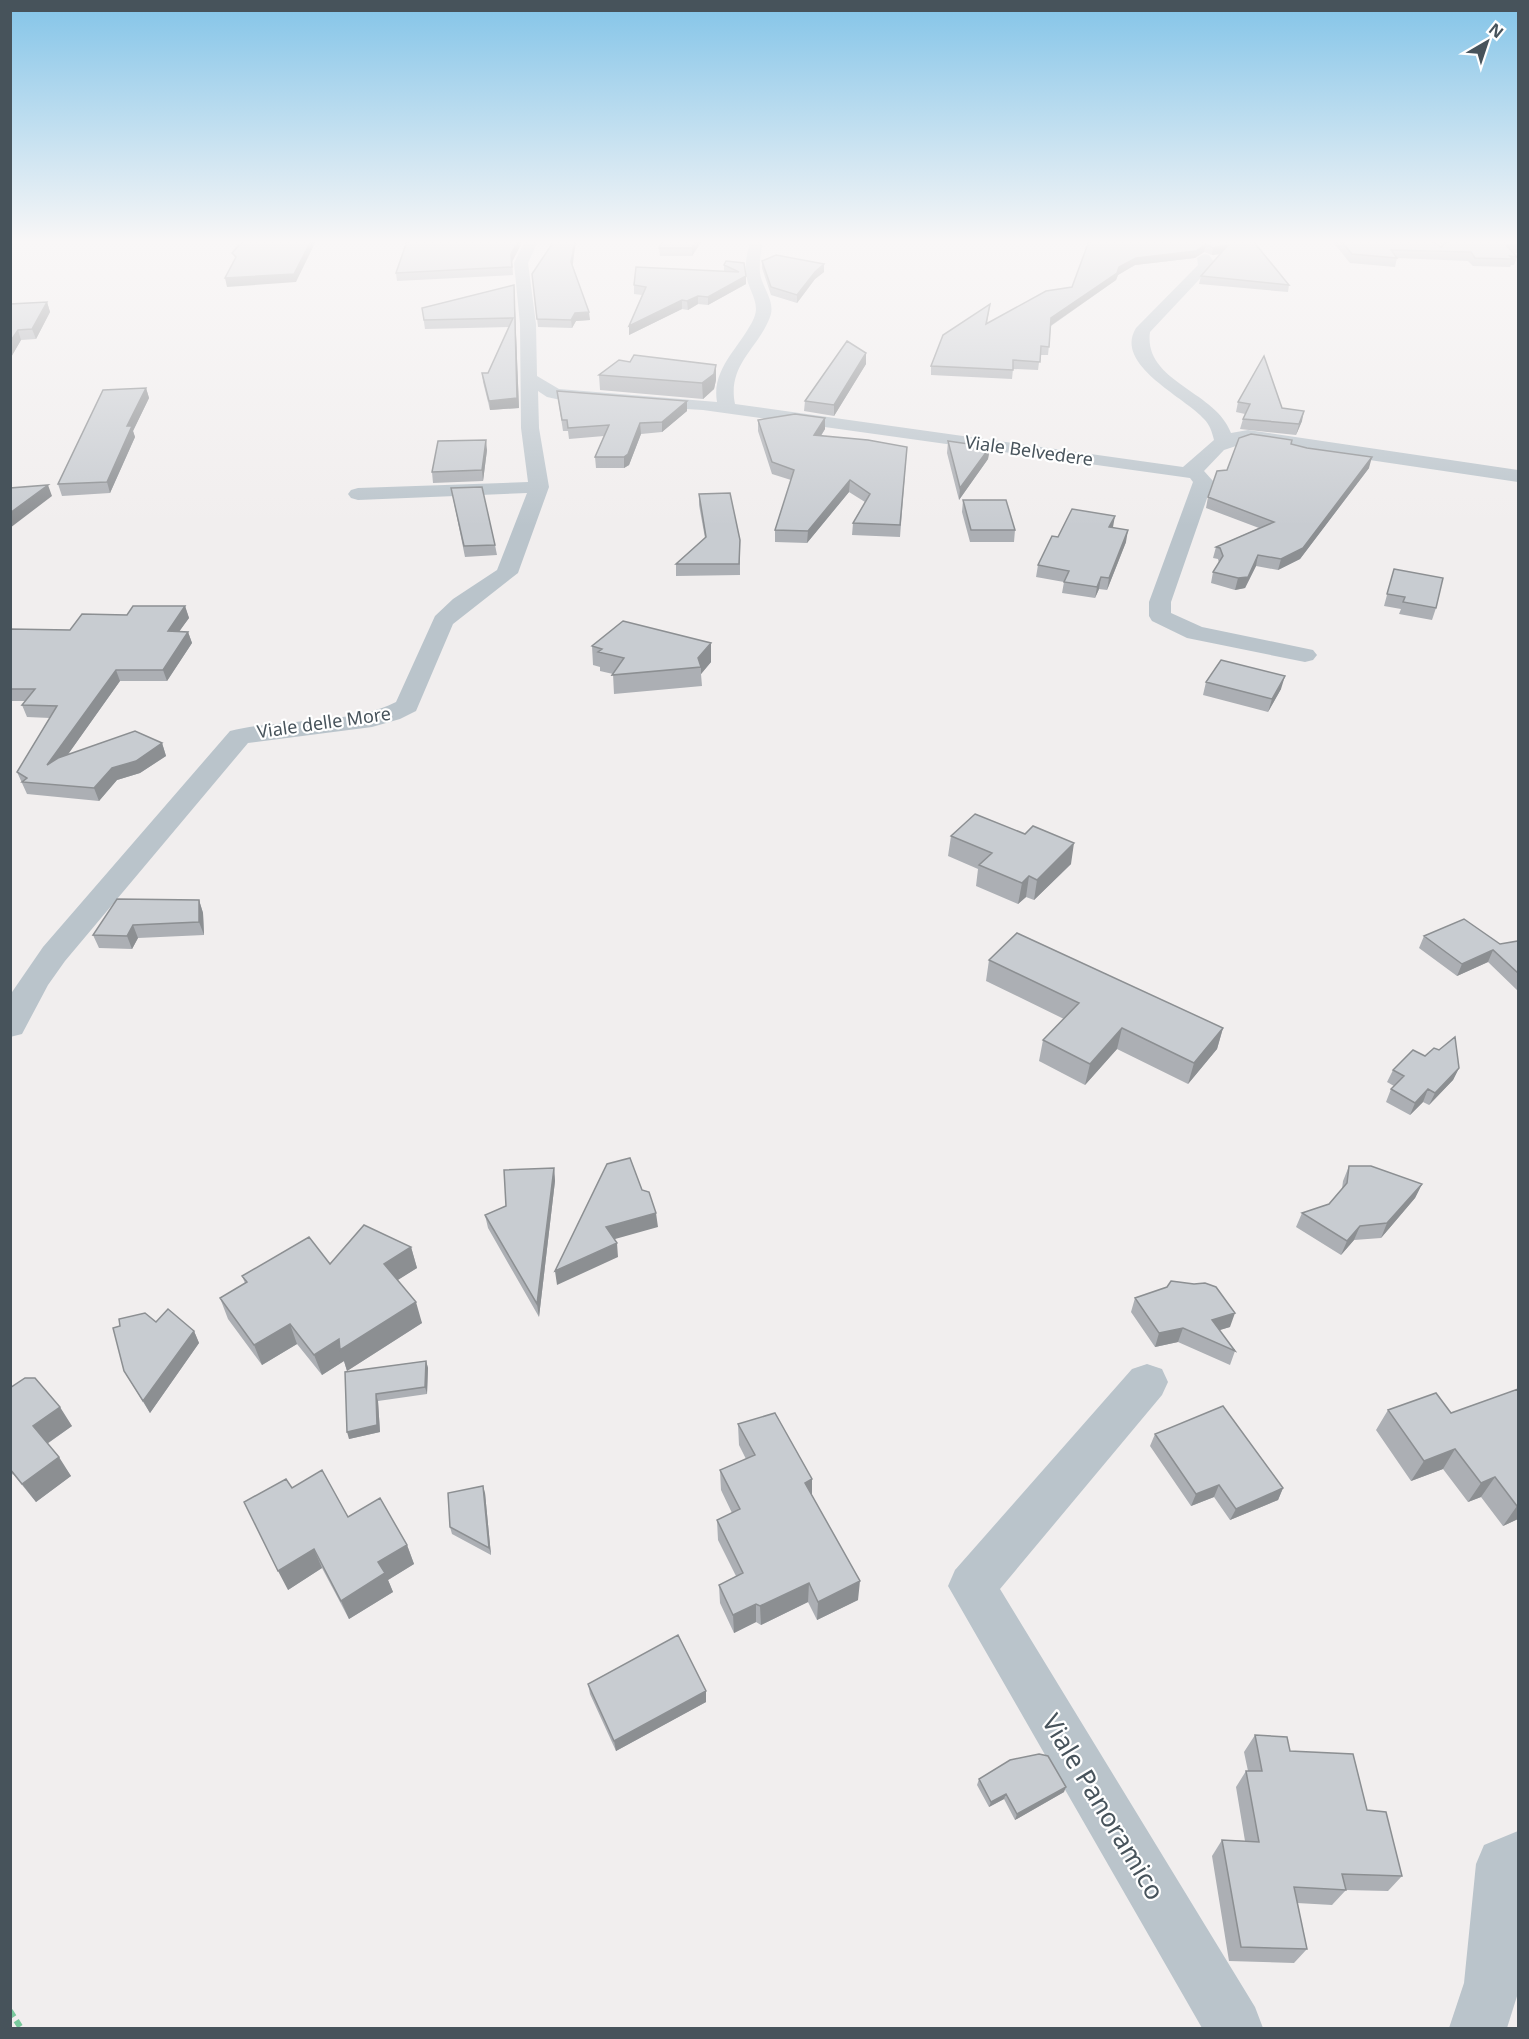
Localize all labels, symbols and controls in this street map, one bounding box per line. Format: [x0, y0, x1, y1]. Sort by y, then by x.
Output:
north arrow [1457, 12, 1517, 72]
text: N [1484, 18, 1508, 43]
street label: Viale Belvedere [963, 429, 1095, 471]
street label: Viale delle More [255, 701, 392, 743]
street label: Viale Panoramico [1034, 1707, 1174, 1906]

